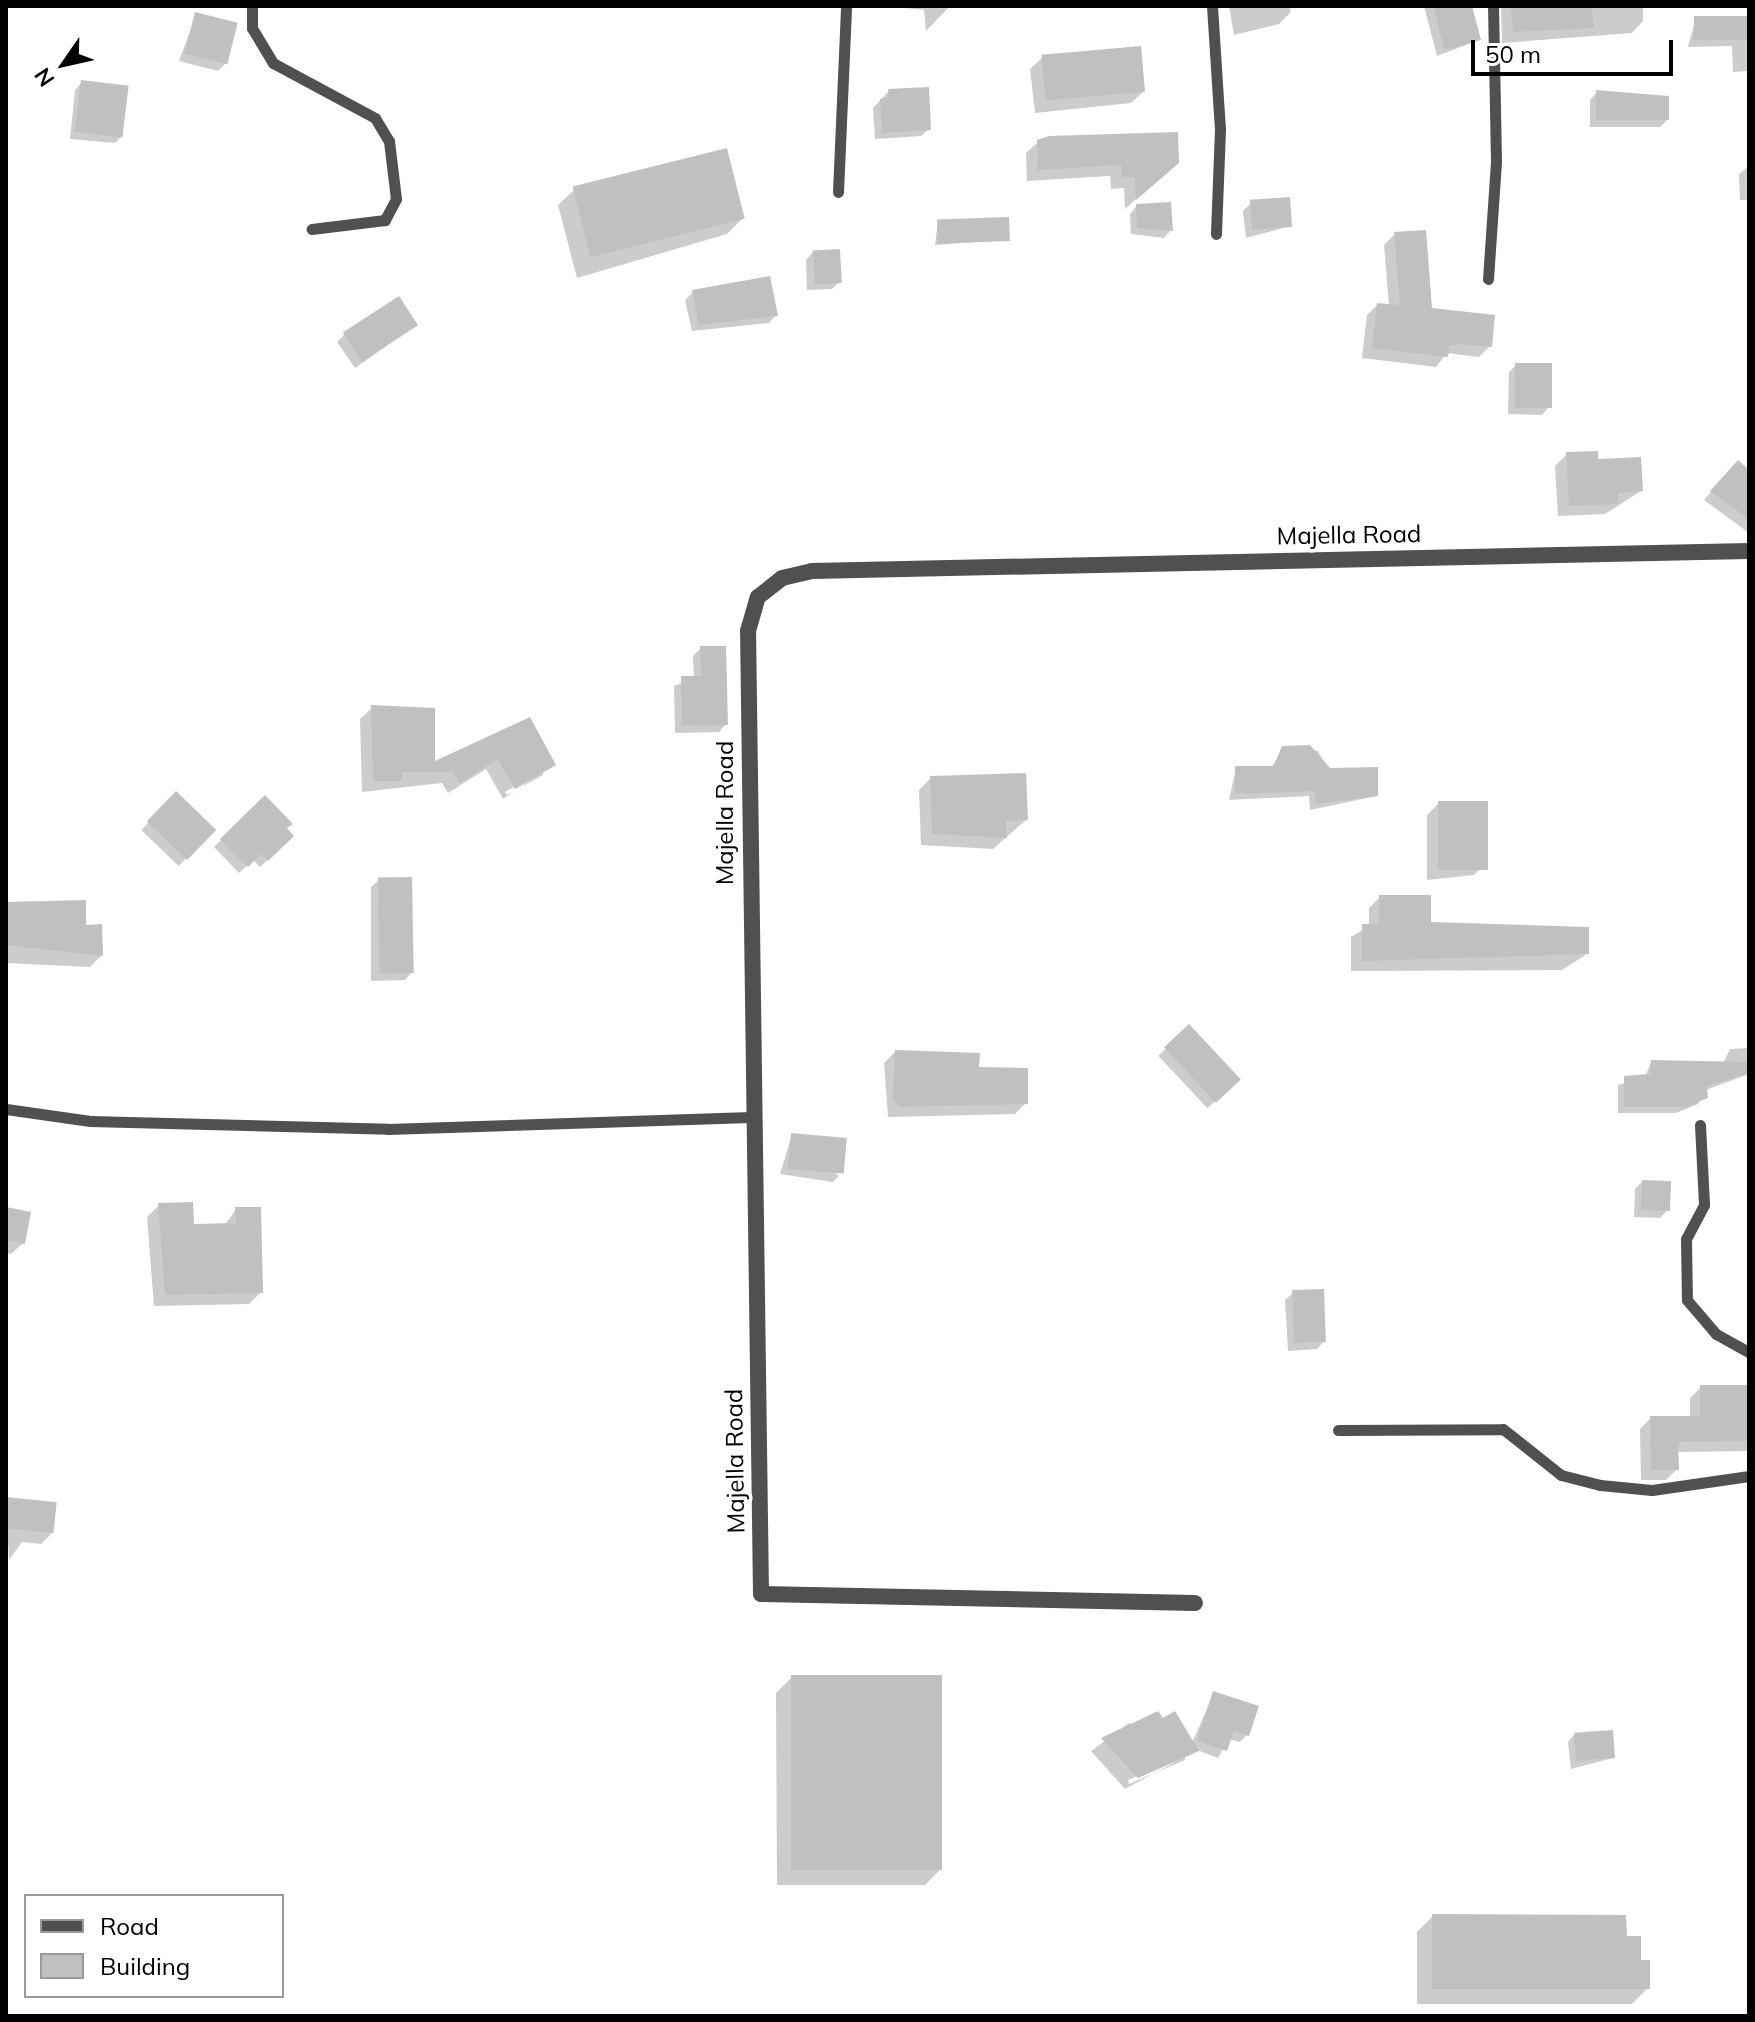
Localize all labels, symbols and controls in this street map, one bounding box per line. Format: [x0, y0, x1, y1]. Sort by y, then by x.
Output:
north arrow [24, 24, 104, 104]
scale bar [1475, 24, 1677, 74]
text: 50 m [1485, 39, 1541, 69]
text: N [28, 63, 60, 92]
street label: Majella Road [1276, 519, 1422, 551]
street label: Majella Road [711, 741, 739, 885]
street label: Majella Road [719, 1388, 751, 1534]
legend [24, 1894, 284, 1998]
text: Road [100, 1911, 159, 1941]
text: Building [100, 1951, 190, 1981]

